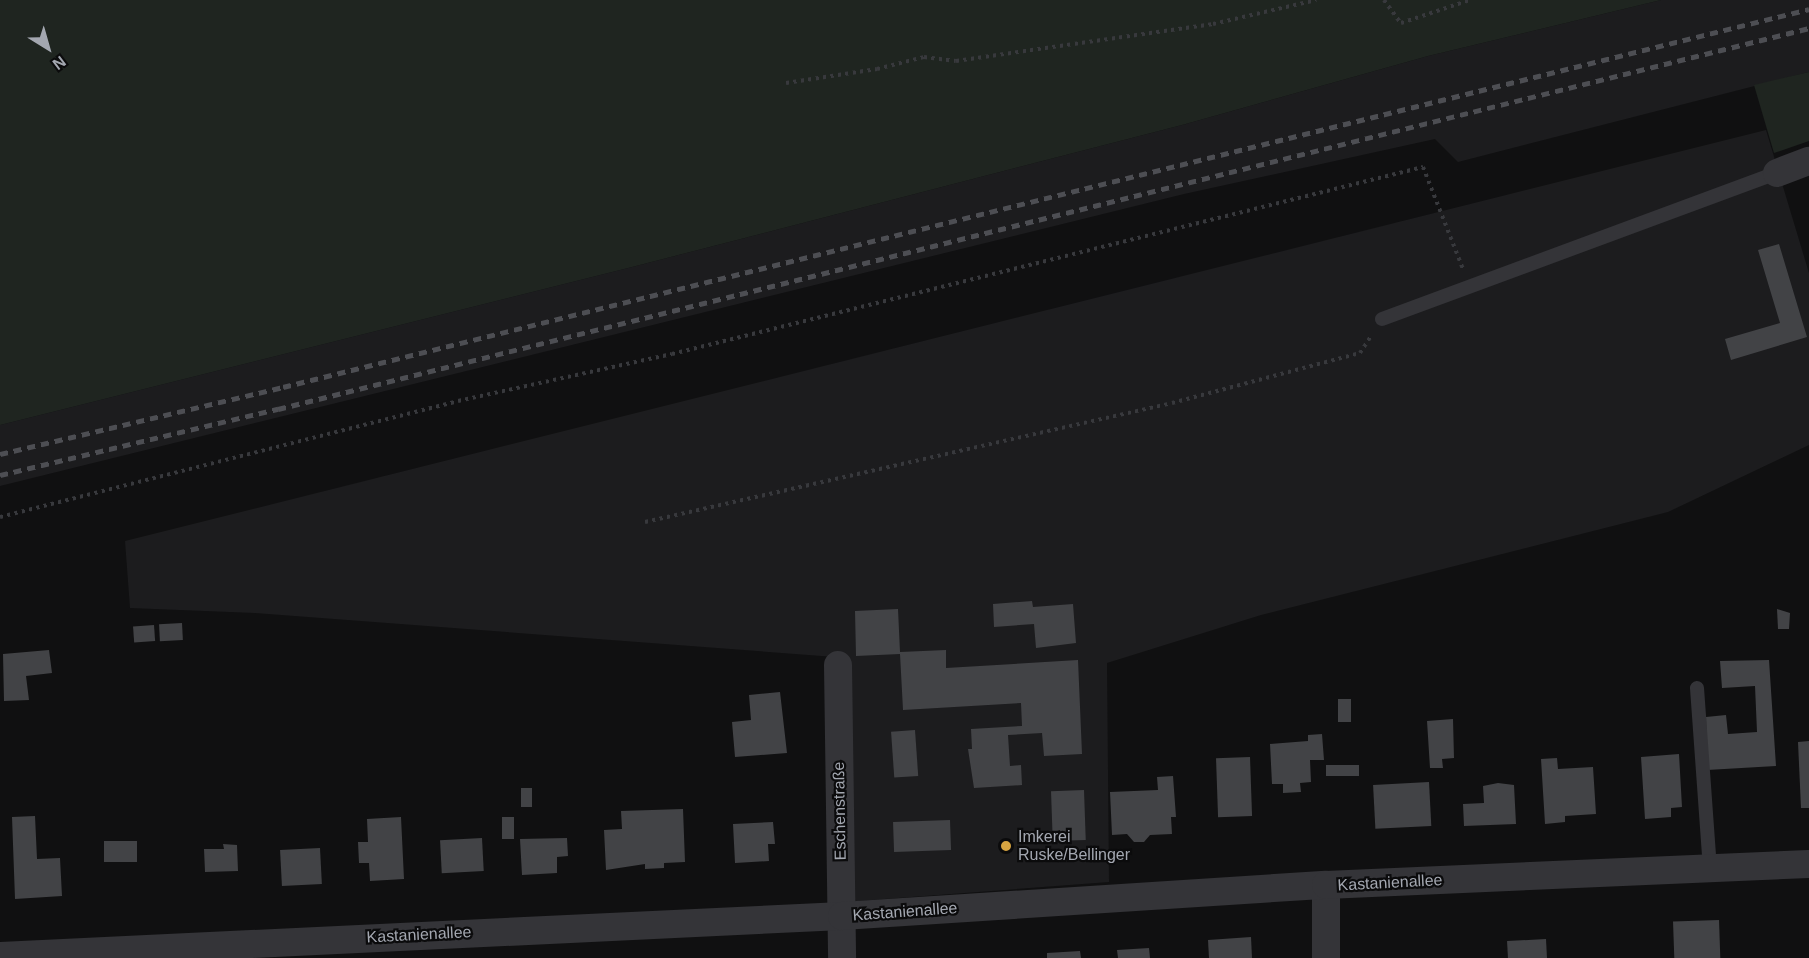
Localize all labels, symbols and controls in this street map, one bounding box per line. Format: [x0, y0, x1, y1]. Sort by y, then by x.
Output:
north arrow [18, 18, 78, 78]
text: N [49, 53, 69, 73]
street label: Eschenstraße [830, 761, 850, 861]
place label: Imkerei Ruske/Bellinger [1018, 827, 1130, 865]
marker: Imkerei Ruske/Bellinger [999, 839, 1013, 853]
street label: Kastanienallee [1337, 871, 1443, 895]
street label: Kastanienallee [852, 899, 958, 925]
street label: Kastanienallee [366, 923, 472, 947]

